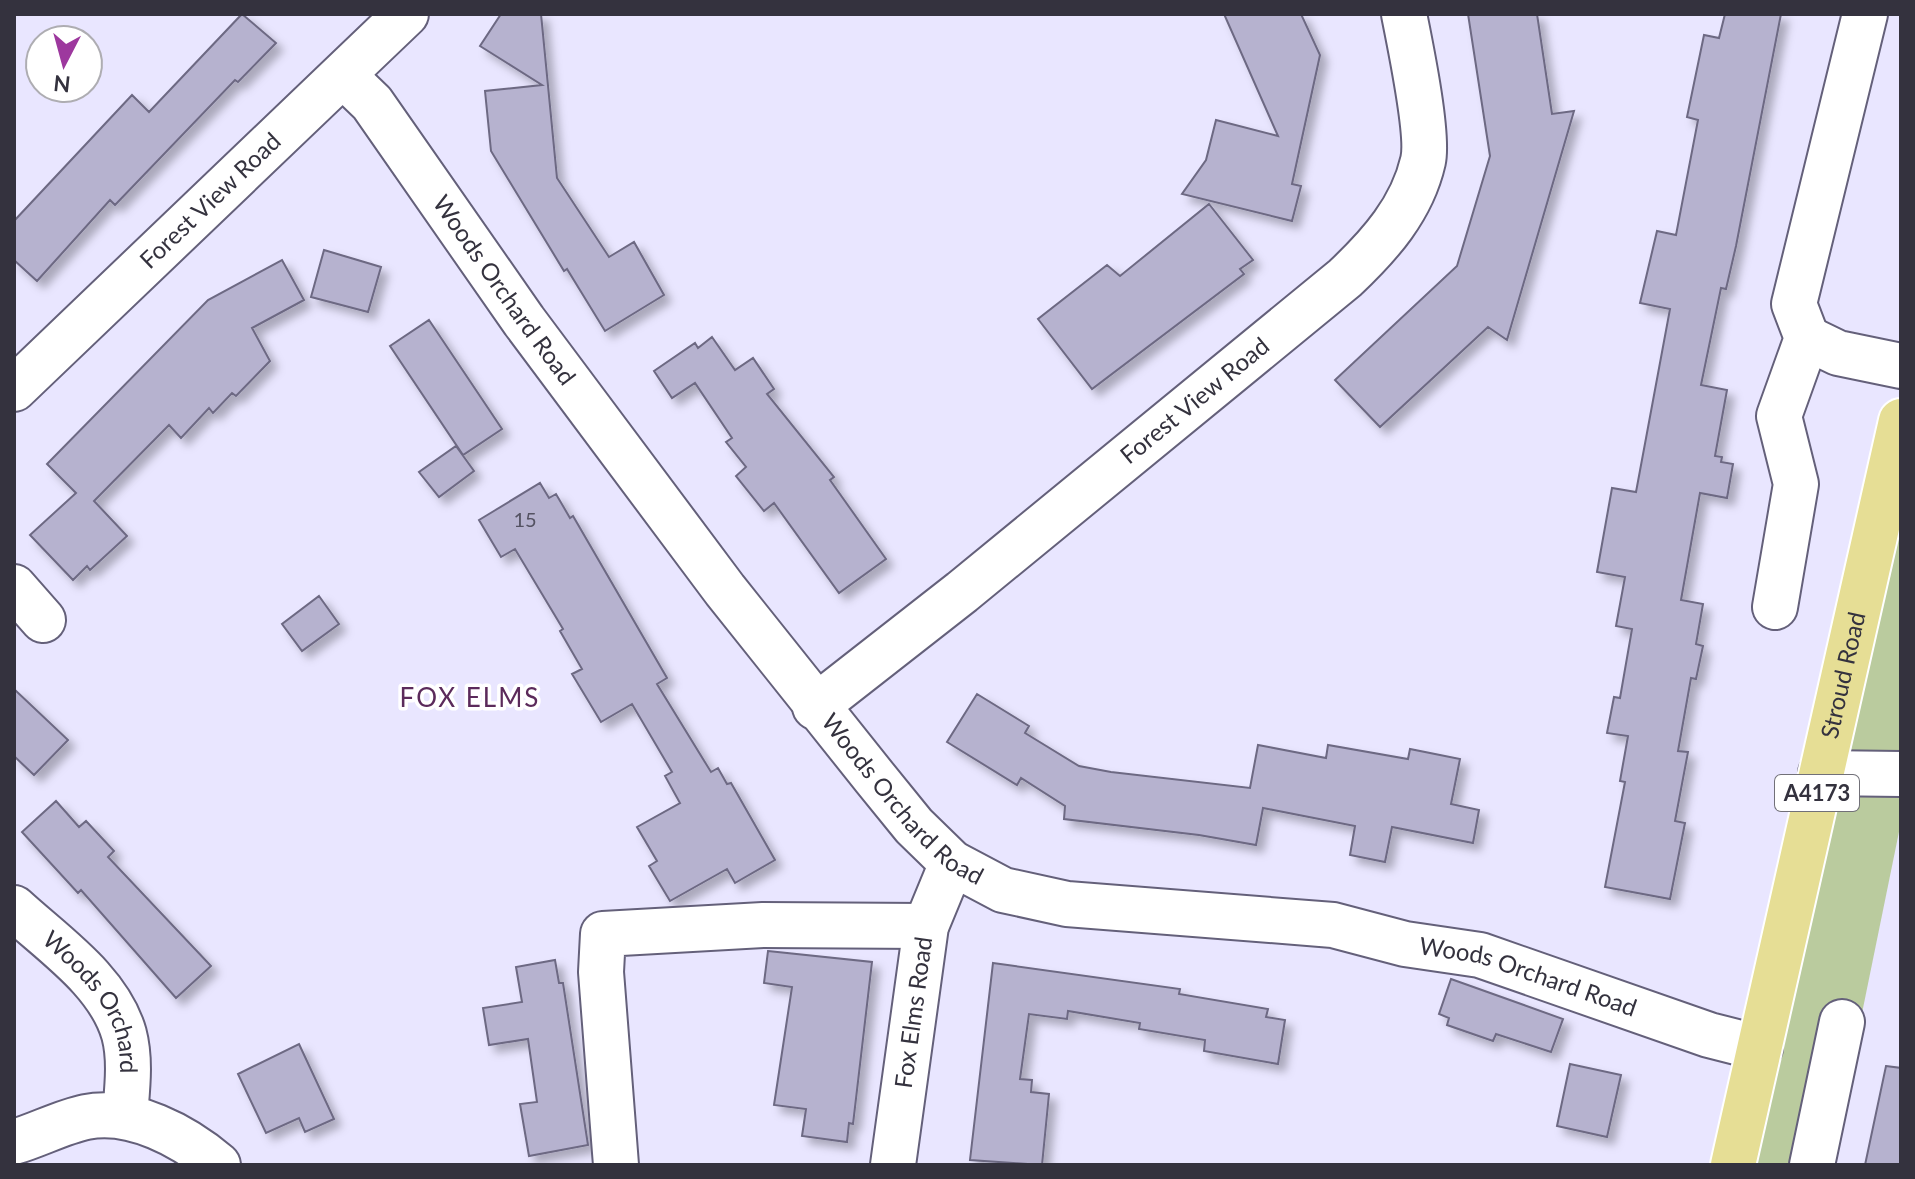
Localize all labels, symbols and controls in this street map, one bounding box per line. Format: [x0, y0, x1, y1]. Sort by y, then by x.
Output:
north arrow [24, 24, 104, 104]
text: N [52, 70, 72, 99]
street label: Forest View Road [133, 126, 286, 274]
street label: Woods Orchard Road [428, 189, 582, 390]
street label: Forest View Road [1114, 330, 1274, 469]
house number: 15 [513, 507, 537, 531]
street label: Stroud Road [1814, 609, 1870, 741]
district label: FOX ELMS [400, 681, 540, 713]
street label: Woods Orchard Road [816, 707, 989, 890]
road number: A4173 [1775, 775, 1859, 811]
street label: Woods Orchard [38, 924, 144, 1073]
street label: Woods Orchard Road [1418, 930, 1641, 1022]
street label: Fox Elms Road [888, 935, 937, 1090]

